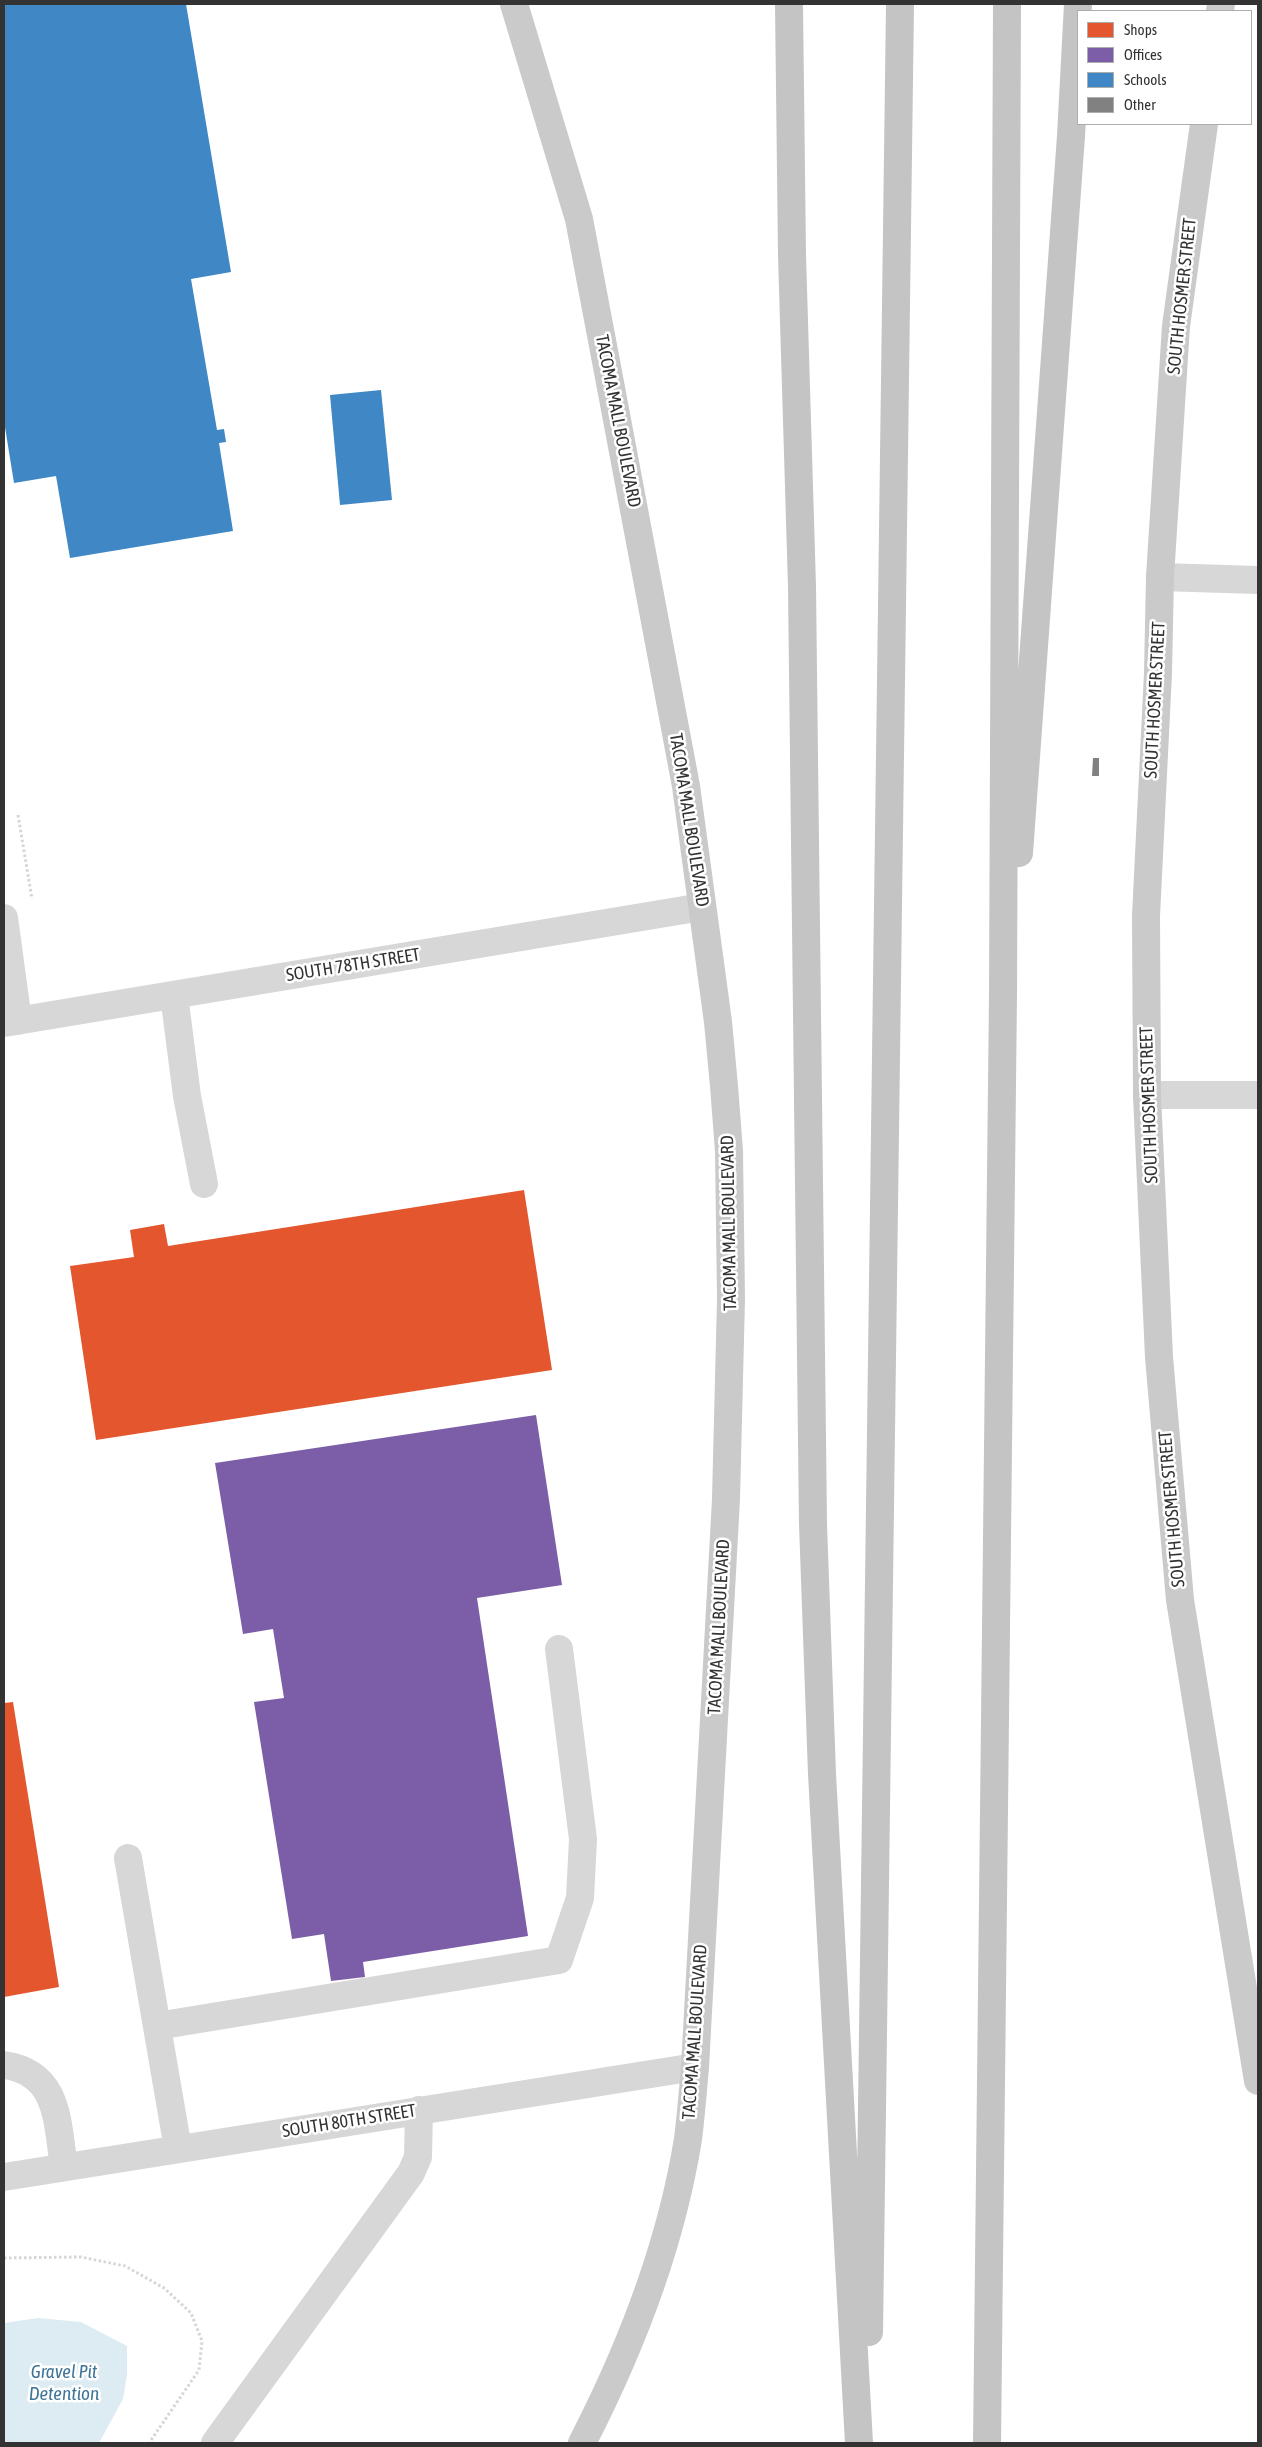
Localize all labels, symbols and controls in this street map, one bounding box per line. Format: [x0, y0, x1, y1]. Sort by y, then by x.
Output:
legend [1077, 10, 1252, 125]
text: Shops [1124, 21, 1157, 38]
text: Offices [1124, 46, 1162, 63]
text: Schools [1124, 71, 1167, 88]
text: Other [1124, 96, 1156, 113]
street label: SOUTH HOSMER STREET [1163, 217, 1201, 375]
street label: TACOMA MALL BOULEVARD [591, 333, 645, 509]
street label: SOUTH HOSMER STREET [1140, 621, 1170, 779]
street label: TACOMA MALL BOULEVARD [665, 732, 713, 908]
street label: SOUTH 78TH STREET [285, 944, 421, 986]
street label: SOUTH HOSMER STREET [1135, 1026, 1163, 1184]
street label: TACOMA MALL BOULEVARD [717, 1135, 741, 1311]
street label: SOUTH HOSMER STREET [1154, 1430, 1190, 1588]
street label: TACOMA MALL BOULEVARD [704, 1539, 734, 1715]
street label: TACOMA MALL BOULEVARD [678, 1944, 712, 2120]
street label: SOUTH 80TH STREET [281, 2100, 417, 2142]
water label: Gravel Pit Detention [29, 2361, 99, 2405]

